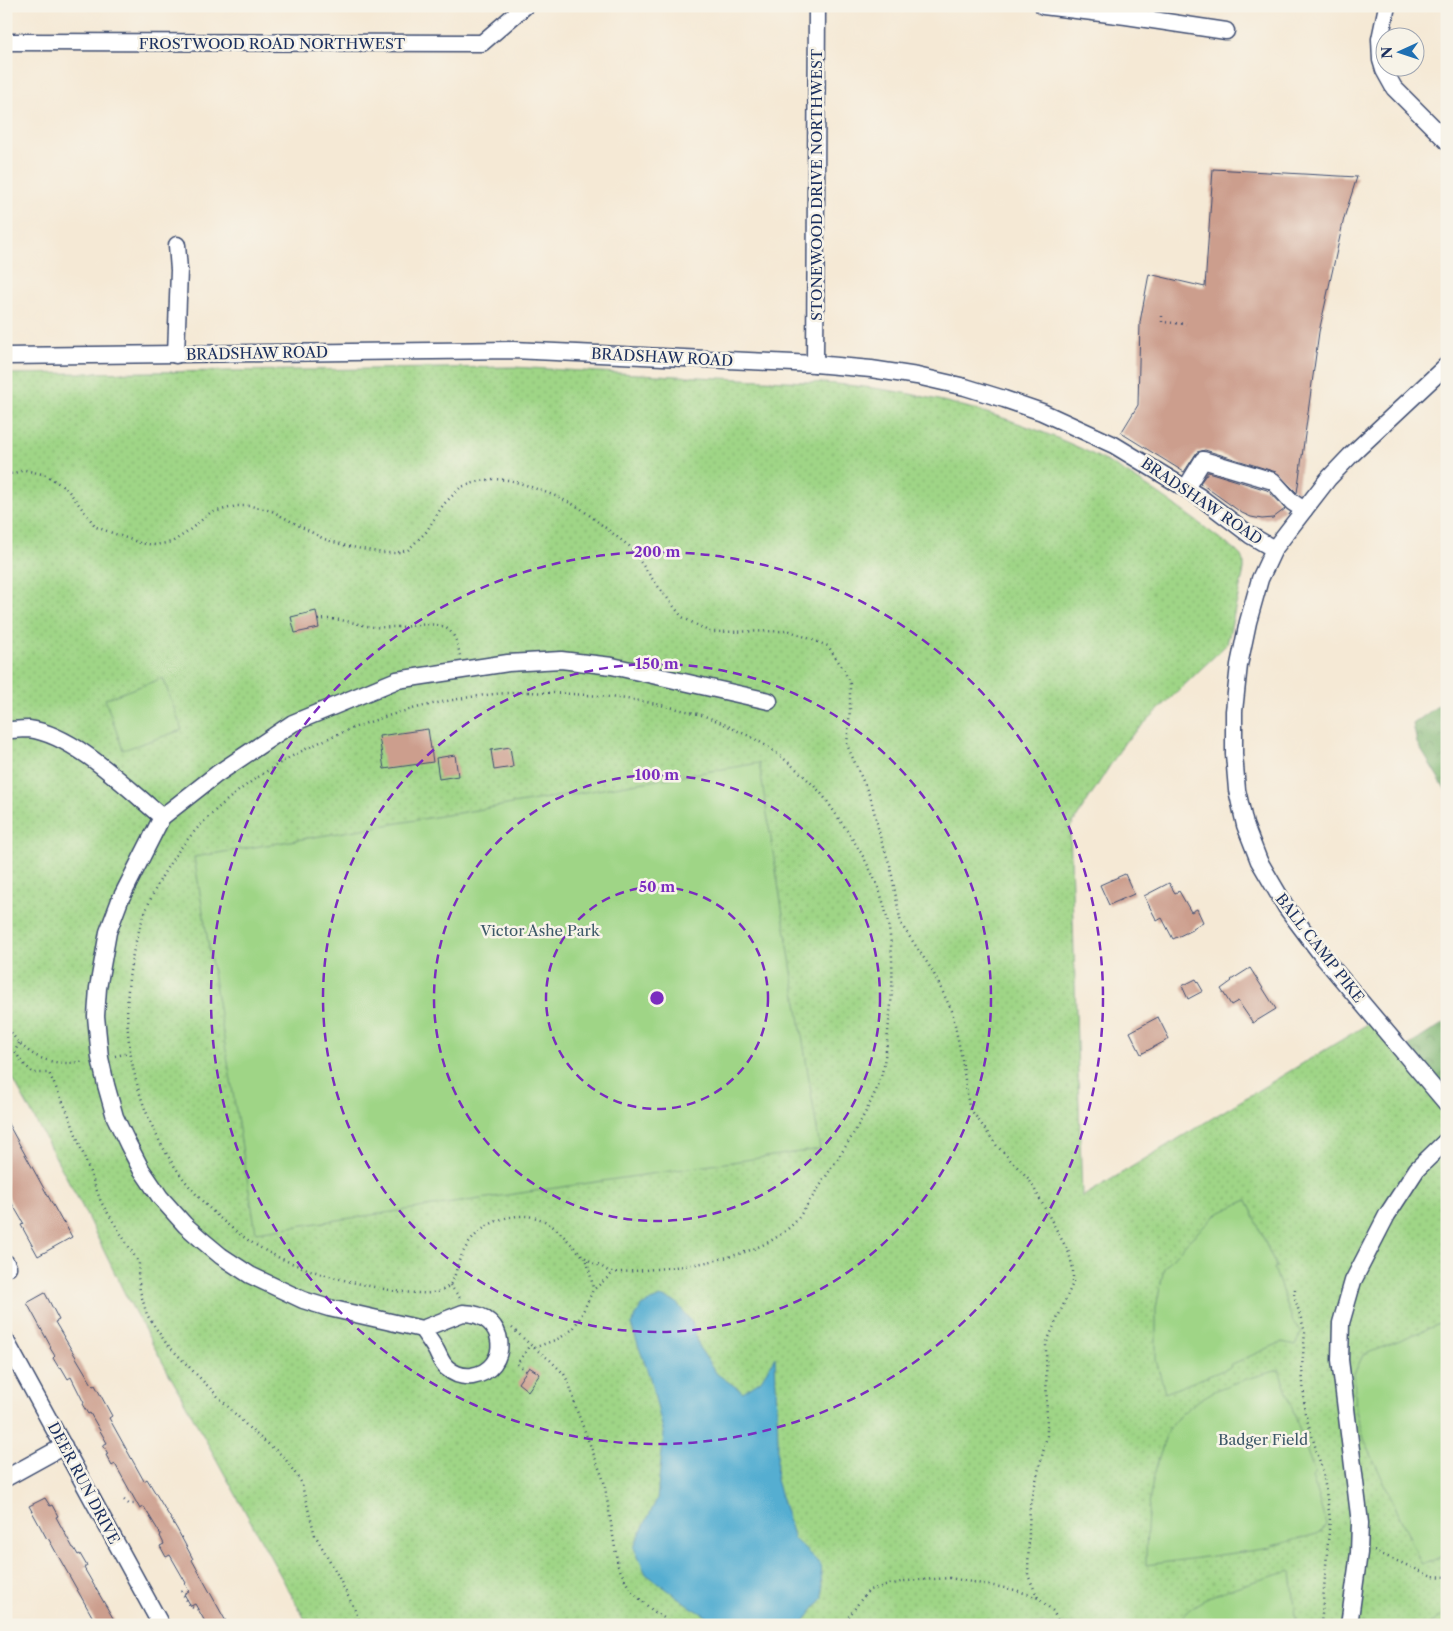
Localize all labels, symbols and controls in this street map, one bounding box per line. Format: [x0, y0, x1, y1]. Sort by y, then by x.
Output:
north arrow [1376, 28, 1426, 78]
street label: FROSTWOOD ROAD NORTHWEST [139, 34, 406, 53]
text: N [1378, 46, 1396, 59]
street label: STONEWOOD DRIVE NORTHWEST [807, 48, 826, 321]
street label: BRADSHAW ROAD [186, 342, 328, 364]
street label: BRADSHAW ROAD [590, 344, 734, 370]
street label: BRADSHAW ROAD [1138, 453, 1266, 549]
text: 200 m [634, 542, 680, 561]
text: 150 m [635, 654, 679, 673]
text: 100 m [635, 765, 679, 784]
text: 50 m [639, 877, 675, 896]
street label: BALL CAMP PIKE [1271, 890, 1369, 1006]
park label: Victor Ashe Park [479, 921, 601, 940]
centre of rings [648, 989, 666, 1007]
street label: DEER RUN DRIVE [44, 1419, 124, 1547]
park label: Badger Field [1218, 1430, 1308, 1449]

